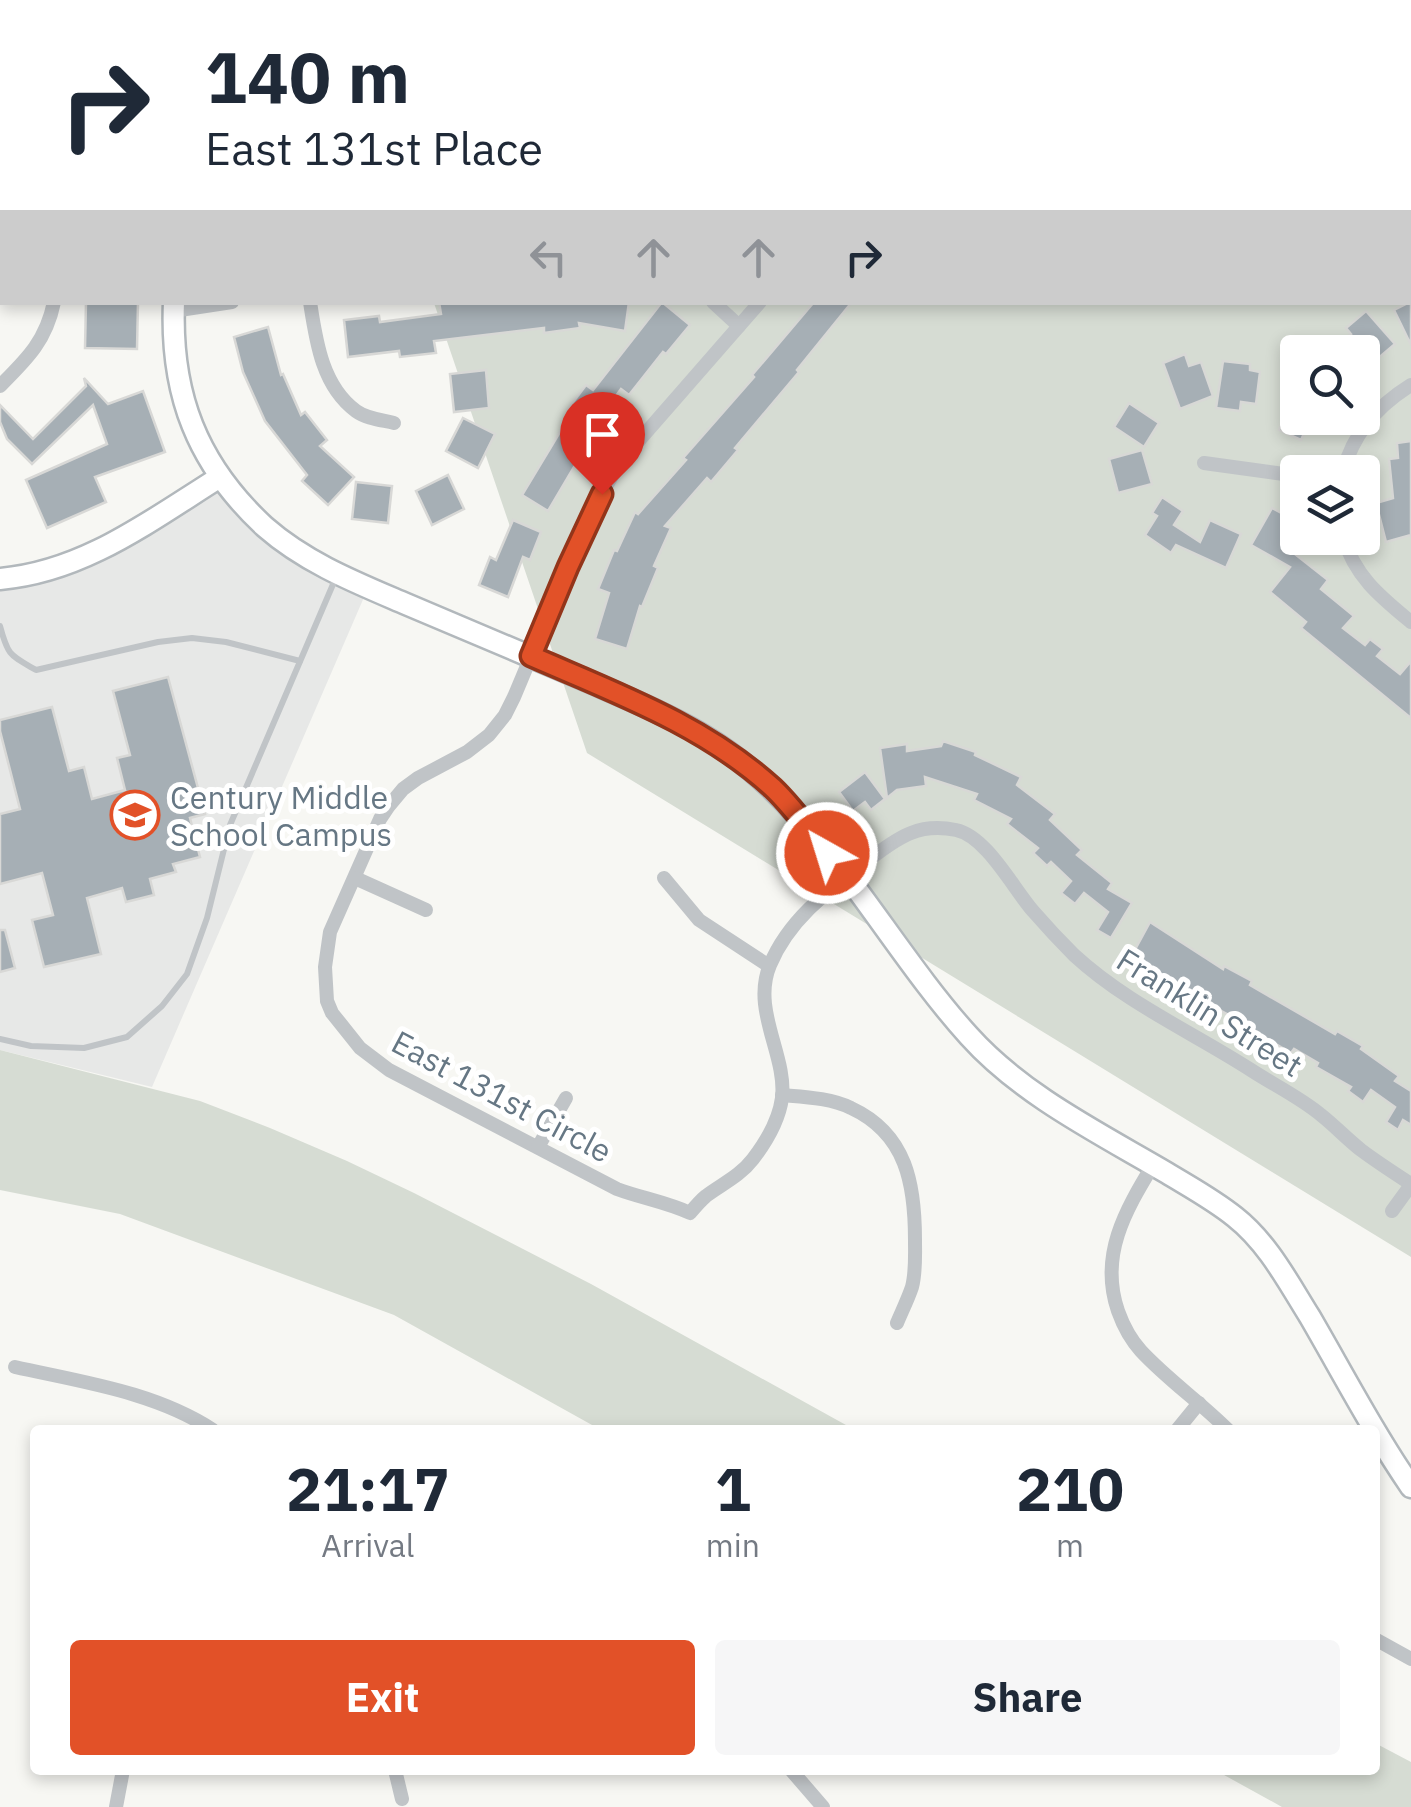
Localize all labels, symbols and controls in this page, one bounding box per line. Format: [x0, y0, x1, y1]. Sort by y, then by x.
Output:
text: 140 m [205, 31, 410, 122]
icon: right [40, 40, 170, 170]
text: East 131st Place [205, 119, 543, 177]
icon: left [521, 230, 576, 285]
icon: ahead [626, 230, 681, 285]
icon: ahead [731, 230, 786, 285]
icon: right [836, 230, 891, 285]
map controls [1280, 335, 1380, 555]
button: search [1280, 335, 1380, 435]
pin [560, 392, 645, 495]
icon: arrive [575, 407, 630, 462]
button: layers [1280, 455, 1380, 555]
place label: Century Middle School Campus [170, 776, 392, 855]
school or university icon: Century Middle School Campus [109, 789, 161, 841]
position arrow [775, 801, 879, 905]
street label: Franklin Street [1109, 938, 1311, 1086]
street label: East 131st Circle [385, 1020, 619, 1172]
text: 21:17 [286, 1449, 450, 1528]
text: 1 [715, 1449, 751, 1528]
text: 210 [1016, 1449, 1124, 1528]
text: Arrival [321, 1524, 415, 1566]
text: min [706, 1524, 760, 1566]
text: m [1056, 1524, 1084, 1566]
button: Exit [70, 1640, 695, 1755]
button: Share [715, 1640, 1340, 1755]

